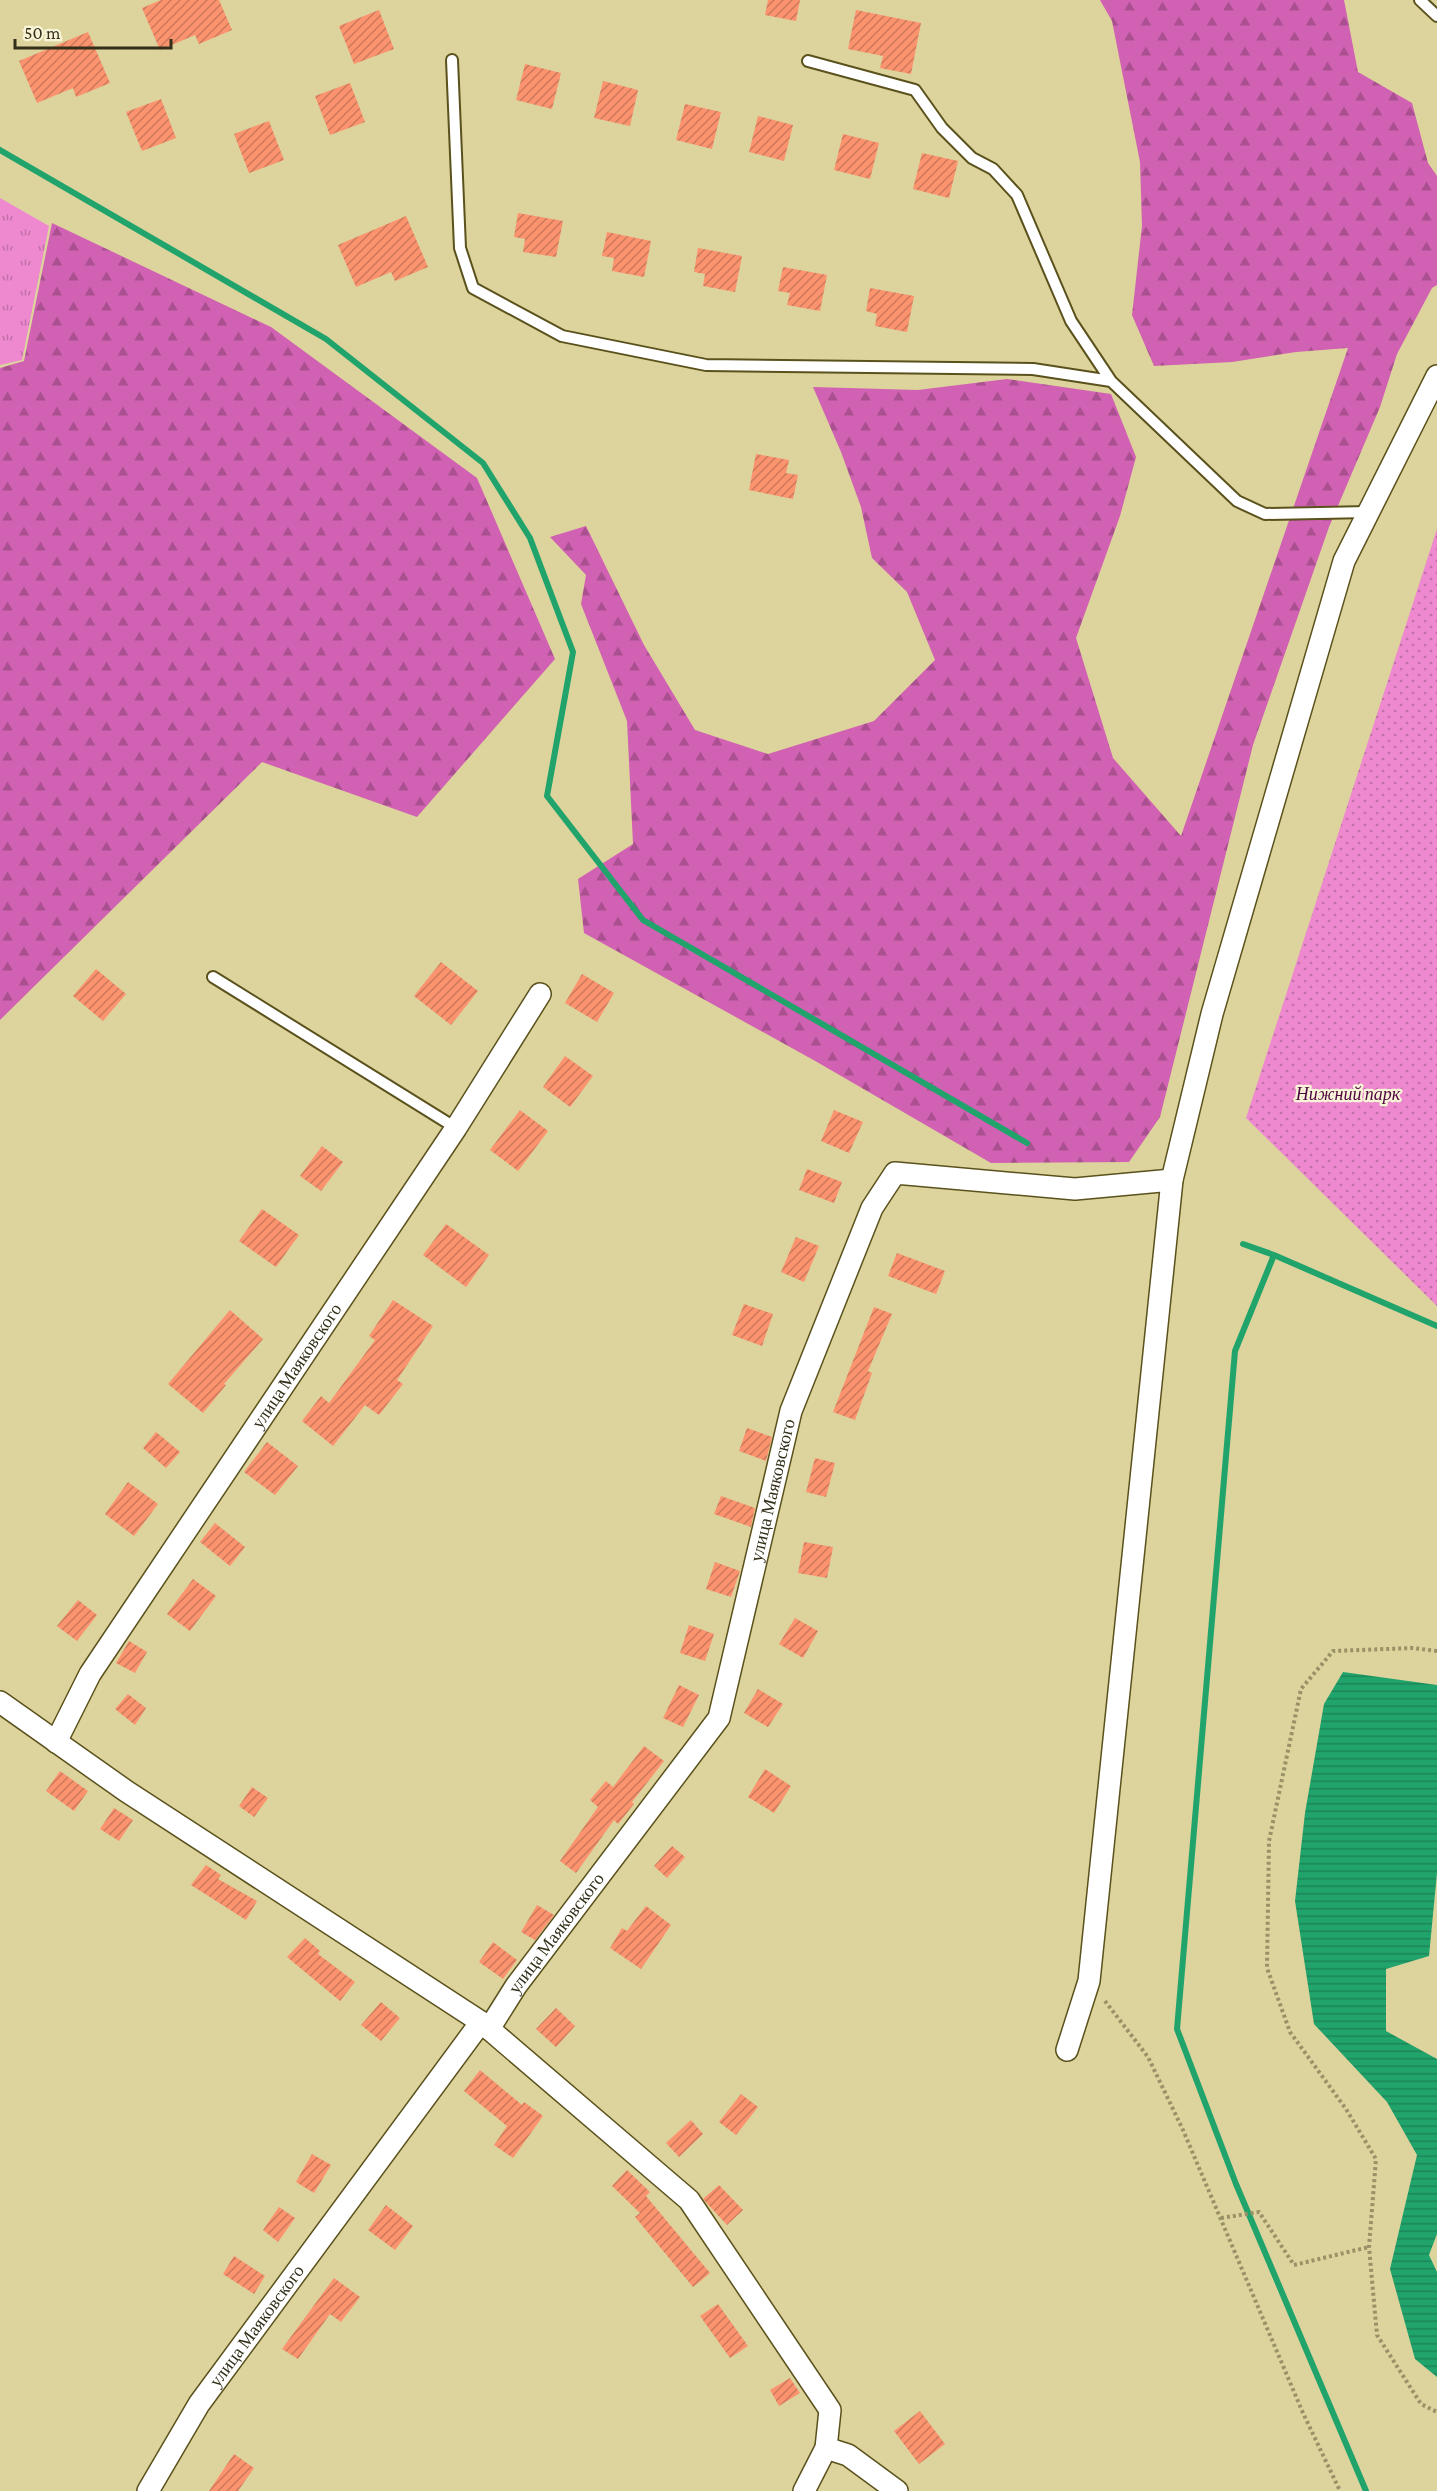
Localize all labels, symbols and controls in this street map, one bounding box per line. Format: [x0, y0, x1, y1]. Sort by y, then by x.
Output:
scale bar [15, 12, 171, 50]
text: 50 m [24, 23, 61, 43]
park label: Нижний парк [1295, 1084, 1401, 1104]
street label: улица Маяковского [248, 1300, 346, 1432]
street label: улица Маяковского [746, 1417, 799, 1564]
street label: улица Маяковского [504, 1869, 608, 1997]
street label: улица Маяковского [205, 2261, 308, 2391]

